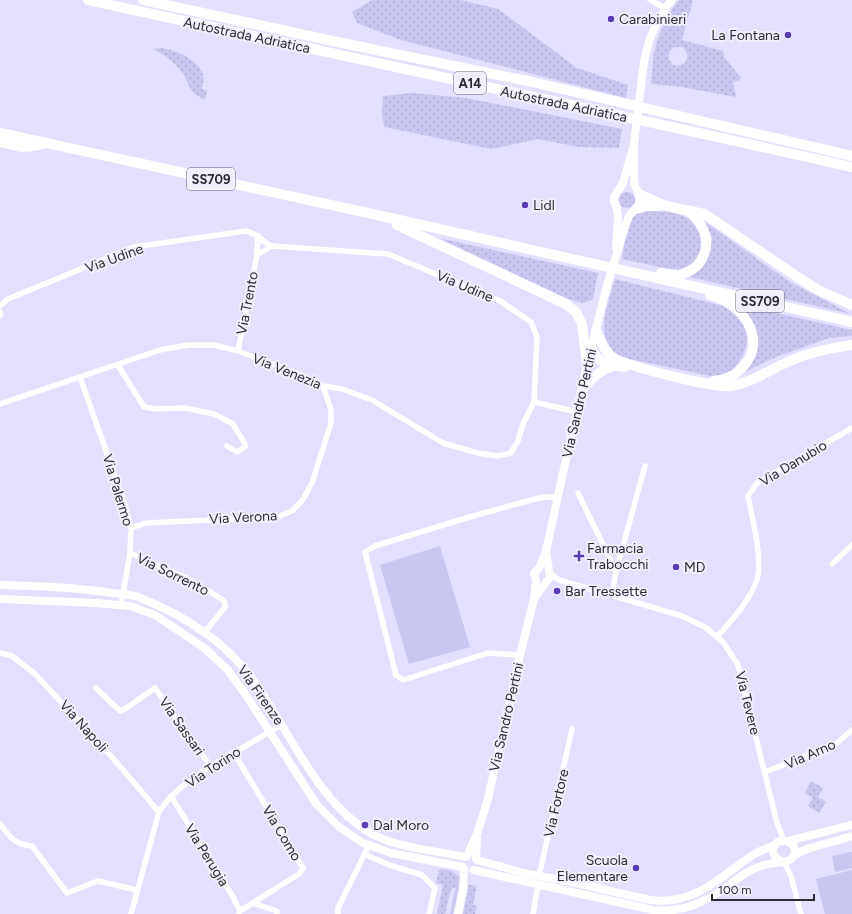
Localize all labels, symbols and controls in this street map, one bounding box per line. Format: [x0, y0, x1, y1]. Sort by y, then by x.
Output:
place label: Carabinieri [619, 11, 686, 28]
street label: Autostrada Adriatica [182, 14, 312, 57]
marker: Carabinieri [606, 14, 616, 24]
place label: La Fontana [711, 27, 780, 44]
marker: La Fontana [783, 30, 793, 40]
road number: A14 [454, 72, 486, 94]
street label: Autostrada Adriatica [499, 83, 629, 126]
road number: SS709 [187, 168, 235, 190]
place label: Lidl [533, 197, 555, 214]
marker: Lidl [520, 200, 530, 210]
street label: Via Udine [83, 240, 146, 277]
street label: Via Udine [434, 267, 496, 306]
street label: Via Trento [233, 270, 262, 336]
road number: SS709 [736, 290, 784, 312]
street label: Via Sandro Pertini [559, 347, 600, 459]
street label: Via Venezia [250, 350, 324, 393]
street label: Via Danubio [757, 437, 830, 490]
street label: Via Palermo [99, 452, 136, 528]
street label: Via Verona [209, 507, 277, 528]
place label: Farmacia Trabocchi [587, 540, 648, 573]
street label: Via Sorrento [134, 550, 212, 599]
marker: Farmacia Trabocchi [574, 551, 584, 561]
place label: MD [684, 559, 705, 576]
marker: MD [671, 562, 681, 572]
place label: Bar Tressette [565, 583, 648, 600]
marker: Bar Tressette [552, 586, 562, 596]
street label: Via Sandro Pertini [486, 661, 527, 773]
street label: Via Firenze [234, 662, 288, 729]
street label: Via Tevere [731, 670, 764, 737]
street label: Via Sassari [155, 694, 208, 759]
street label: Via Napoli [56, 697, 111, 756]
street label: Via Arno [782, 736, 838, 773]
street label: Via Torino [182, 743, 244, 792]
street label: Via Fortore [540, 767, 573, 839]
street label: Via Como [258, 802, 305, 864]
place label: Dal Moro [373, 817, 429, 834]
marker: Dal Moro [360, 820, 370, 830]
street label: Via Perugia [181, 821, 232, 890]
place label: Scuola Elementare [557, 852, 628, 885]
marker: Scuola Elementare [631, 863, 641, 873]
scale bar [712, 876, 814, 902]
text: 100 m [718, 883, 752, 897]

